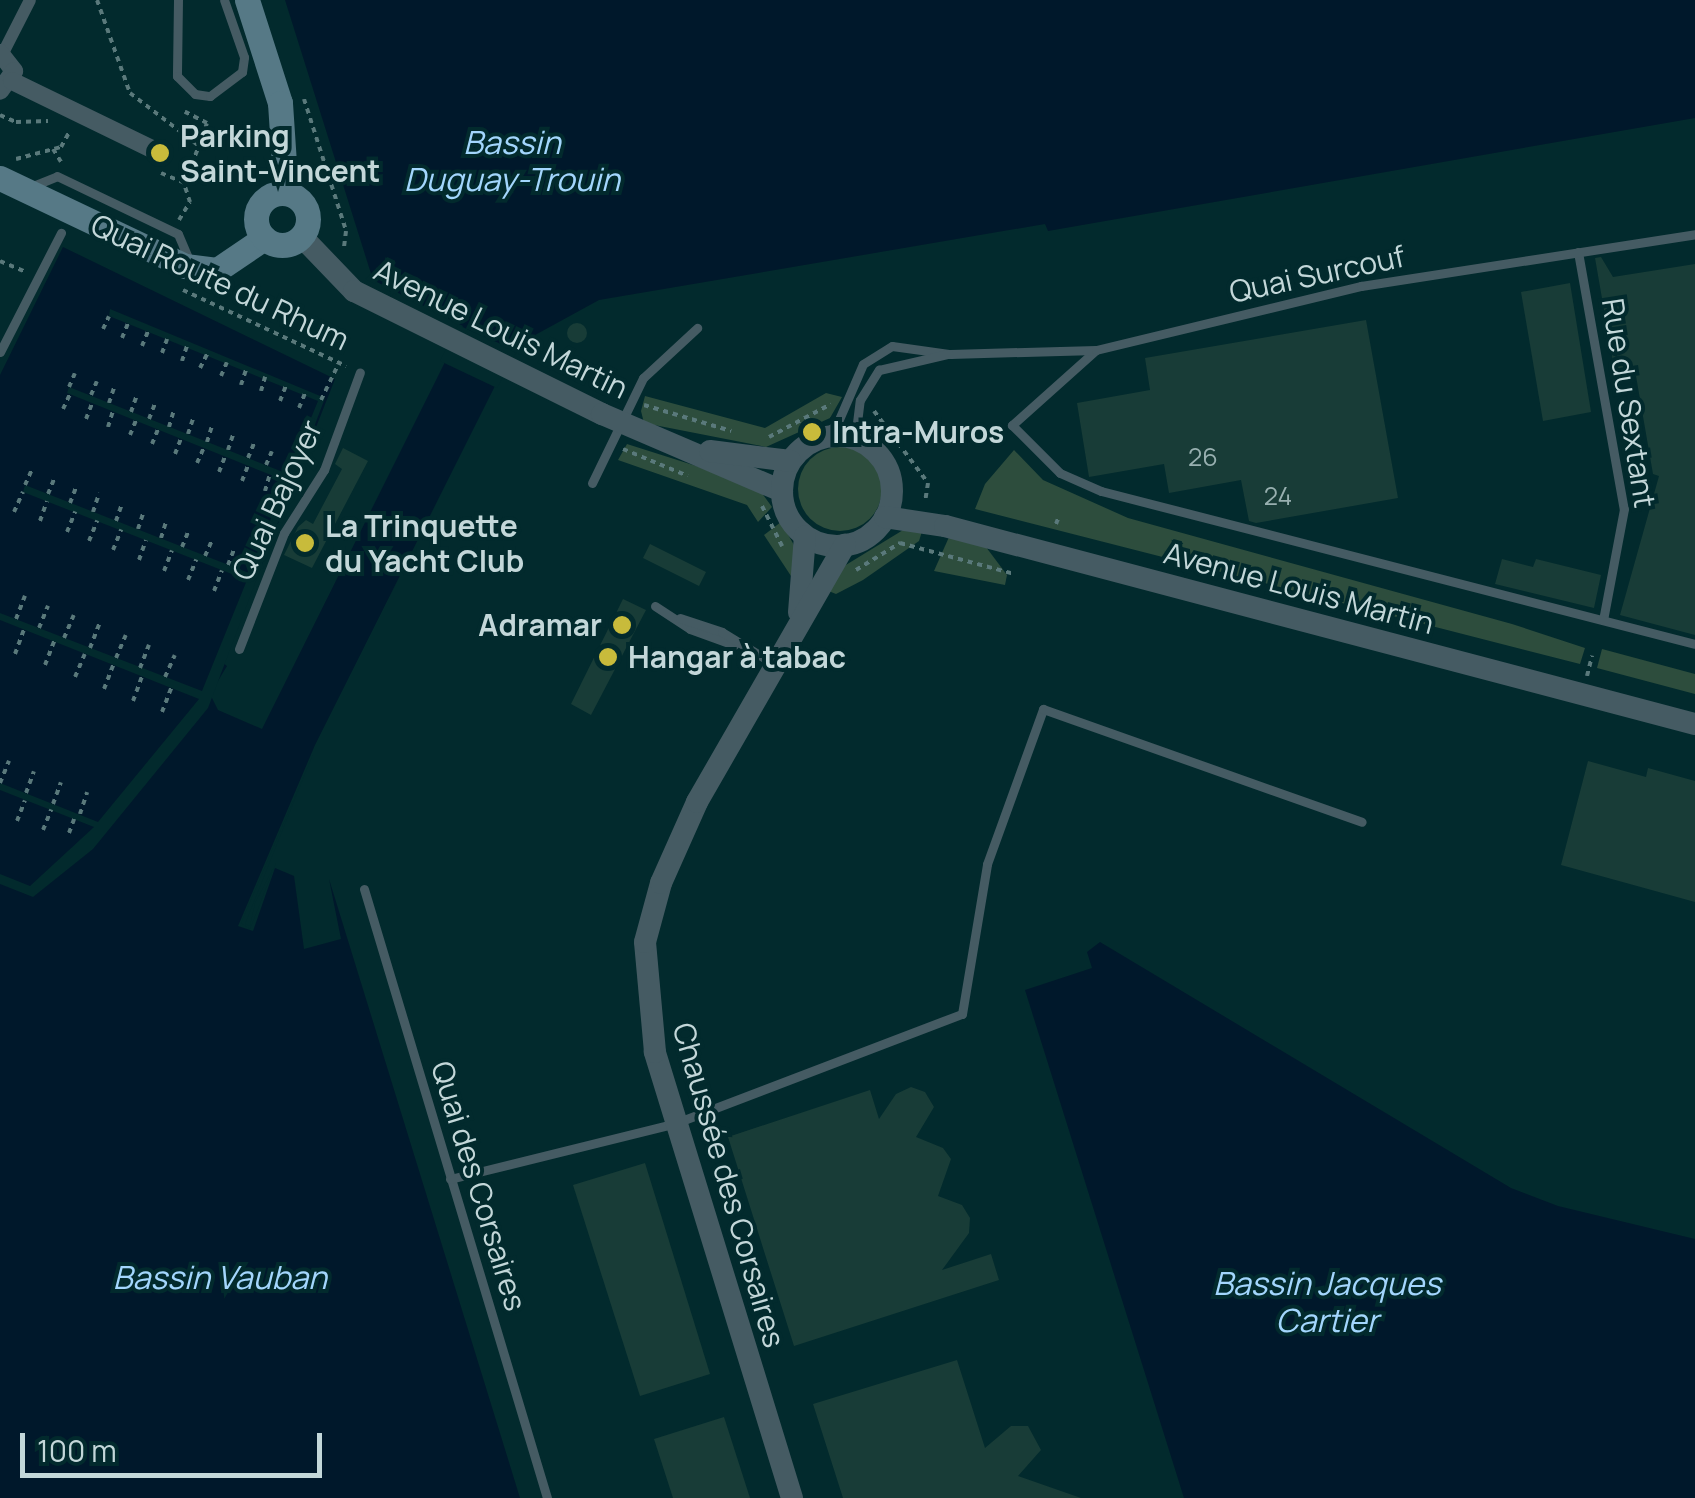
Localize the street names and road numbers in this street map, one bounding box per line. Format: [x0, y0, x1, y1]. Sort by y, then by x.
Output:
street label: Quai Route du Rhum [85, 206, 355, 358]
street label: Quai Surcouf [1226, 238, 1408, 310]
street label: Avenue Louis Martin [368, 252, 634, 406]
street label: Rue du Sextant [1595, 296, 1663, 510]
street label: Quai Bajoyer [224, 414, 330, 586]
street label: Avenue Louis Martin [1160, 535, 1438, 641]
street label: Chaussée des Corsaires [665, 1019, 793, 1351]
street label: Quai des Corsaires [424, 1057, 534, 1315]

